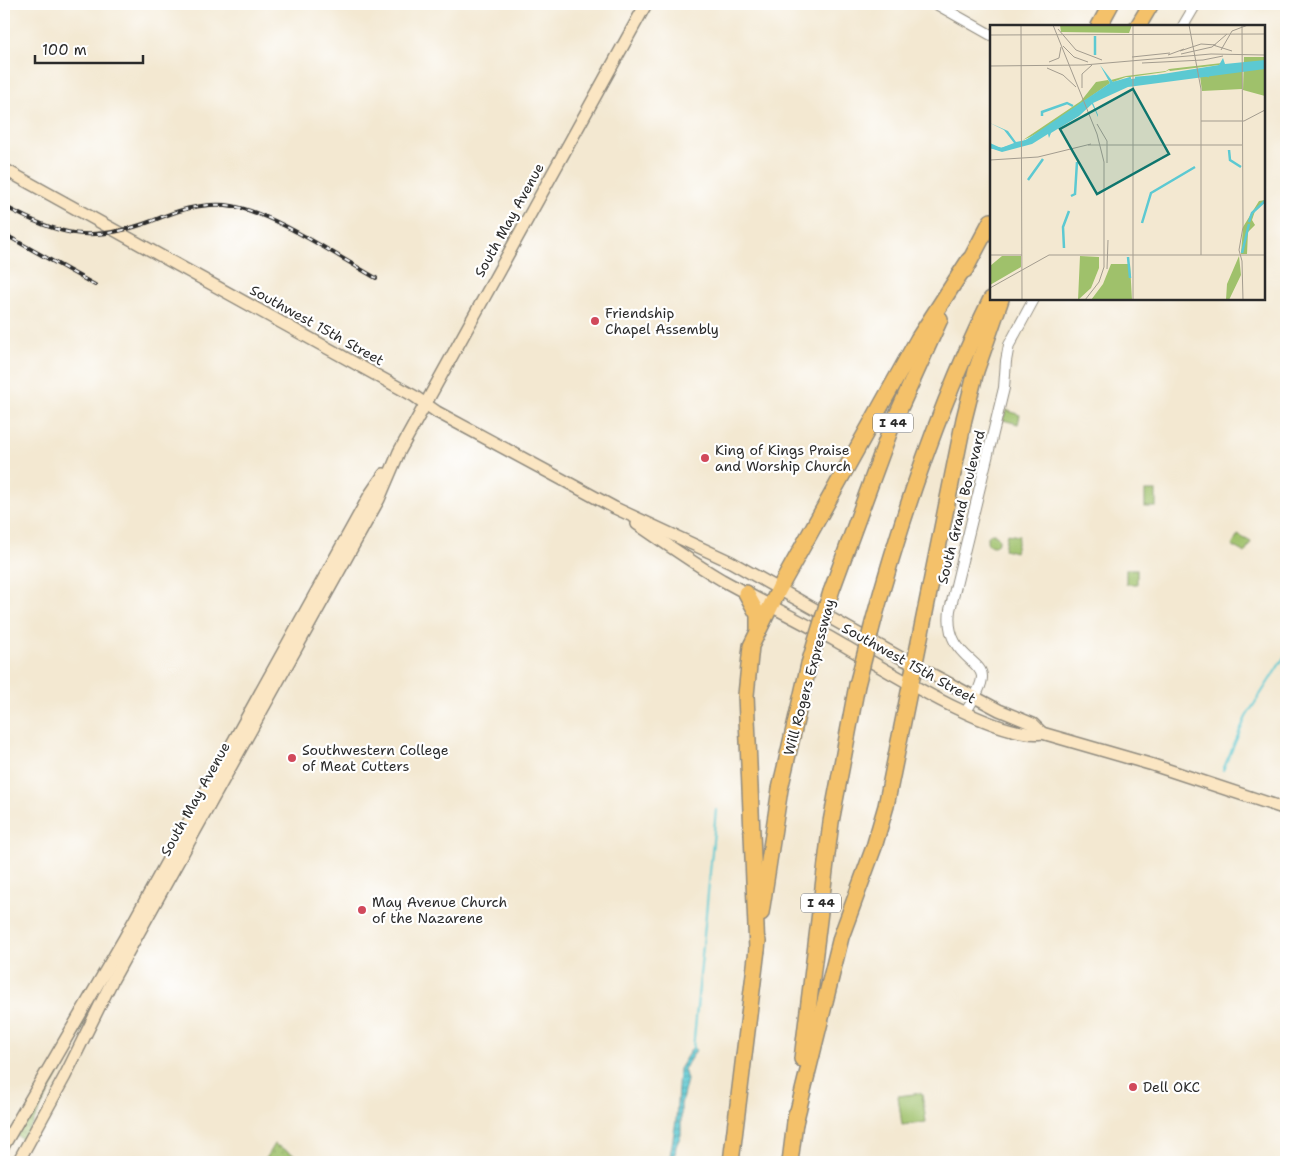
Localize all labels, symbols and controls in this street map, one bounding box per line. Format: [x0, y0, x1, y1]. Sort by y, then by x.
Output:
inset map [990, 25, 1265, 300]
scale bar [35, 32, 142, 64]
text: 100 m [42, 40, 87, 60]
street label: South May Avenue [470, 160, 548, 280]
street label: Southwest 15th Street [247, 281, 387, 369]
place label: Friendship Chapel Assembly [605, 304, 719, 338]
marker: Friendship Chapel Assembly [589, 315, 601, 327]
road number: I 44 [873, 413, 913, 432]
street label: South Grand Boulevard [933, 428, 989, 586]
place label: King of Kings Praise and Worship Church [715, 441, 851, 475]
marker: King of Kings Praise and Worship Church [699, 452, 711, 464]
street label: Will Rogers Expressway [779, 597, 839, 757]
street label: Southwest 15th Street [839, 619, 979, 707]
street label: South May Avenue [156, 739, 234, 859]
place label: Southwestern College of Meat Cutters [302, 741, 449, 775]
marker: Southwestern College of Meat Cutters [286, 752, 298, 764]
place label: May Avenue Church of the Nazarene [372, 893, 507, 927]
road number: I 44 [801, 894, 841, 912]
marker: May Avenue Church of the Nazarene [356, 904, 368, 916]
place label: Dell OKC [1143, 1078, 1200, 1096]
marker: Dell OKC [1127, 1081, 1139, 1093]

